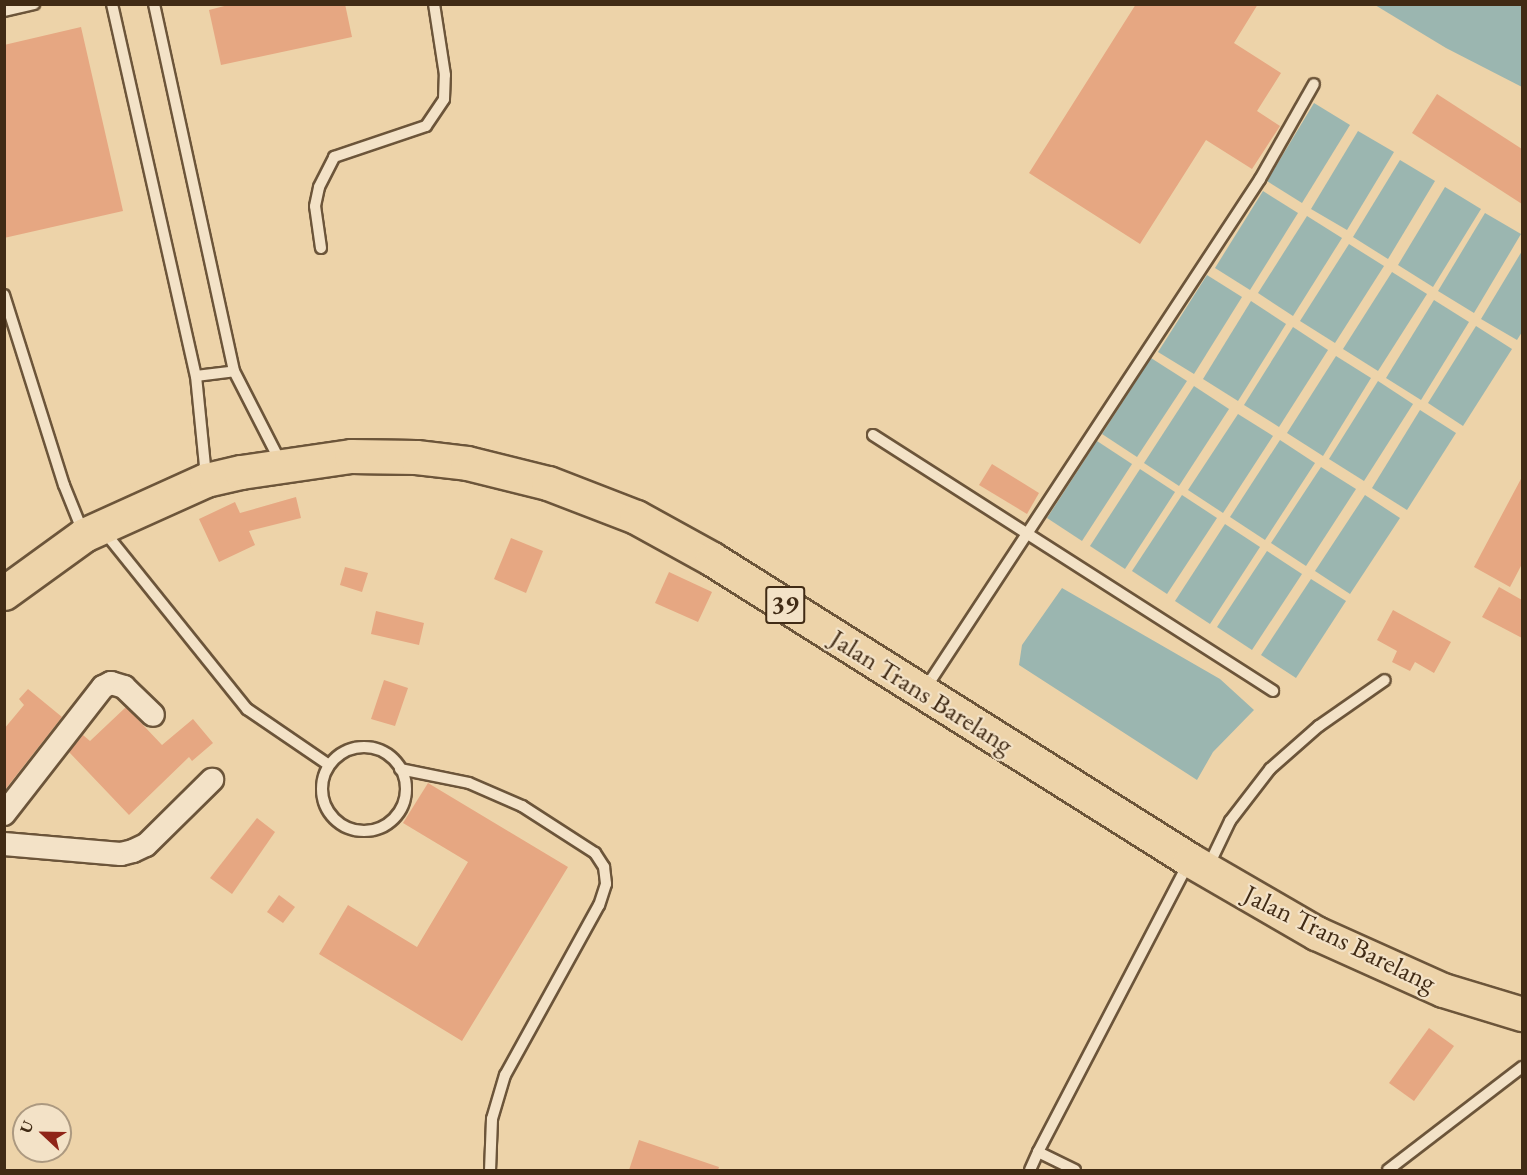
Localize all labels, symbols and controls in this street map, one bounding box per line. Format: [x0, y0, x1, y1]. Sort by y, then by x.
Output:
road number: 39 [764, 582, 806, 628]
street label: Jalan Trans Barelang [824, 622, 1020, 760]
street label: Jalan Trans Barelang [1239, 877, 1441, 999]
north arrow [12, 1103, 72, 1163]
text: U [15, 1117, 39, 1136]

